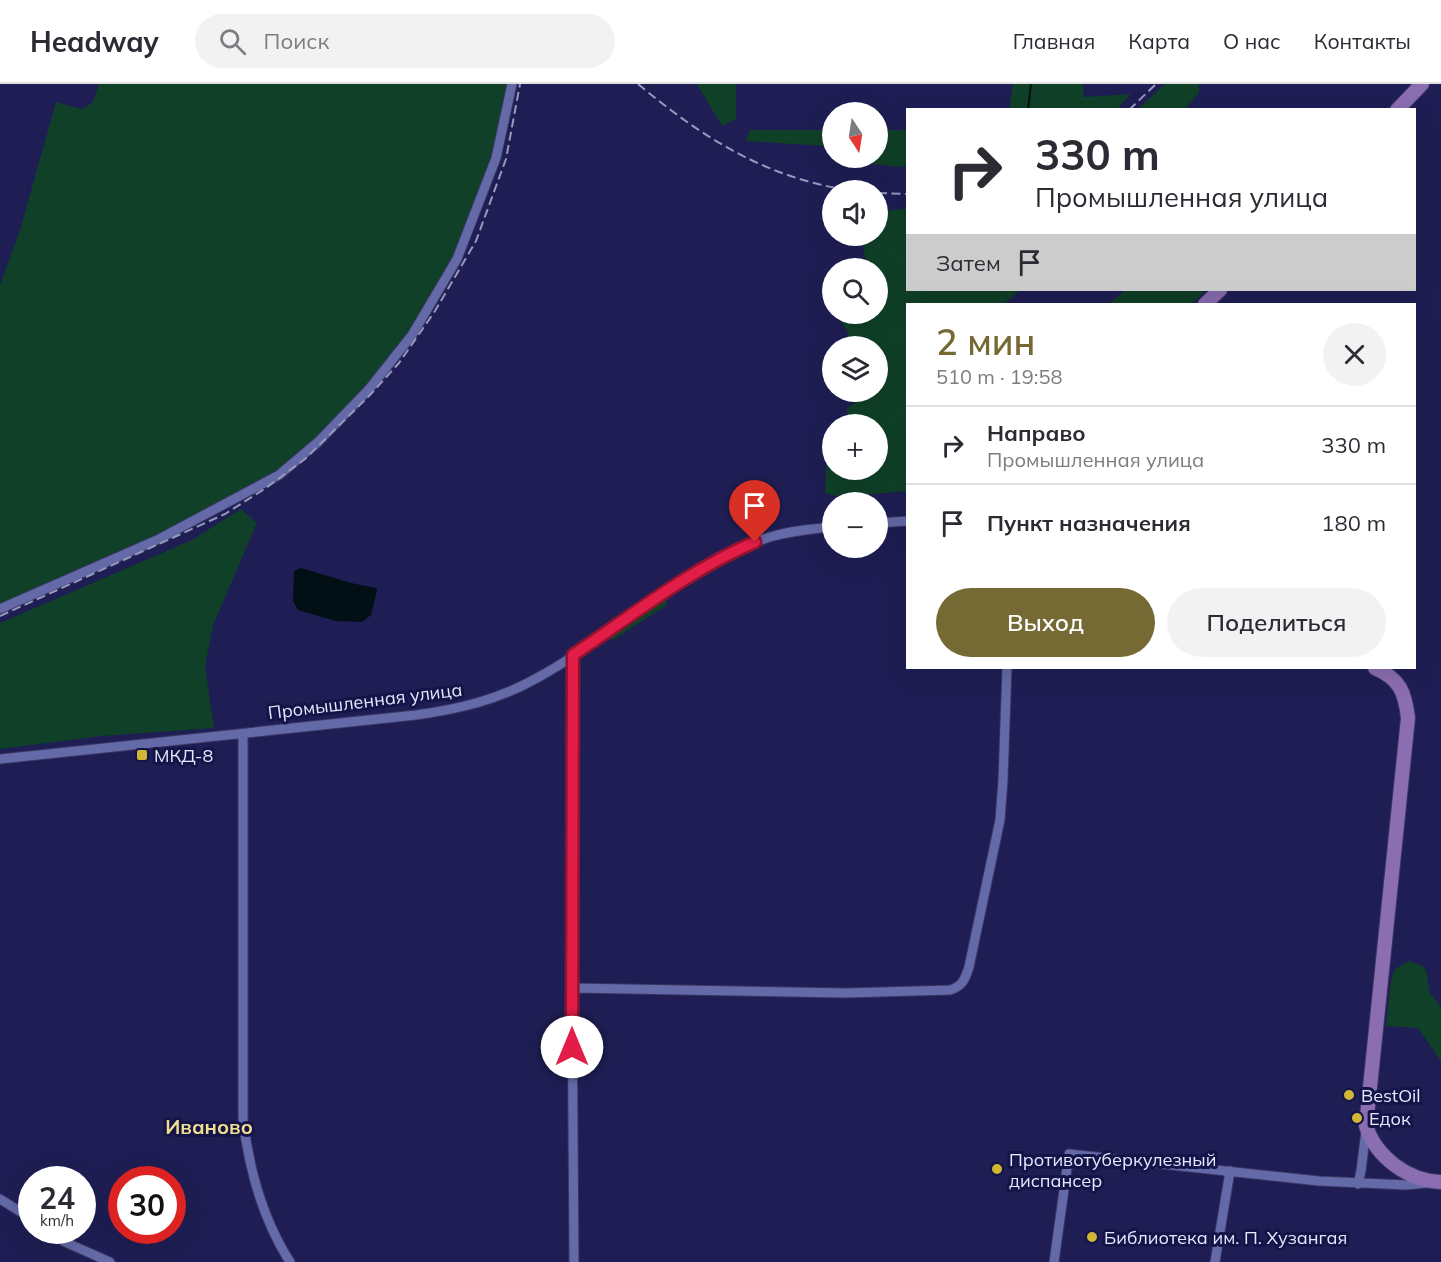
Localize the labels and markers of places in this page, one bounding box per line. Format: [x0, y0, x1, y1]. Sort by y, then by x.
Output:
pin [729, 480, 780, 542]
place label: МКД-8 [154, 744, 213, 767]
marker: МКД-8 [135, 748, 149, 762]
place label: BestOil [1361, 1084, 1421, 1107]
marker: BestOil [1342, 1088, 1356, 1102]
place label: Едок [1369, 1107, 1411, 1130]
marker: Едок [1350, 1111, 1364, 1125]
place label: Противотуберкулезный диспансер [1009, 1148, 1216, 1192]
marker: Противотуберкулезный диспансер [990, 1162, 1004, 1176]
place label: Библиотека им. П. Хузангая [1104, 1226, 1347, 1249]
marker: Библиотека им. П. Хузангая [1085, 1230, 1099, 1244]

